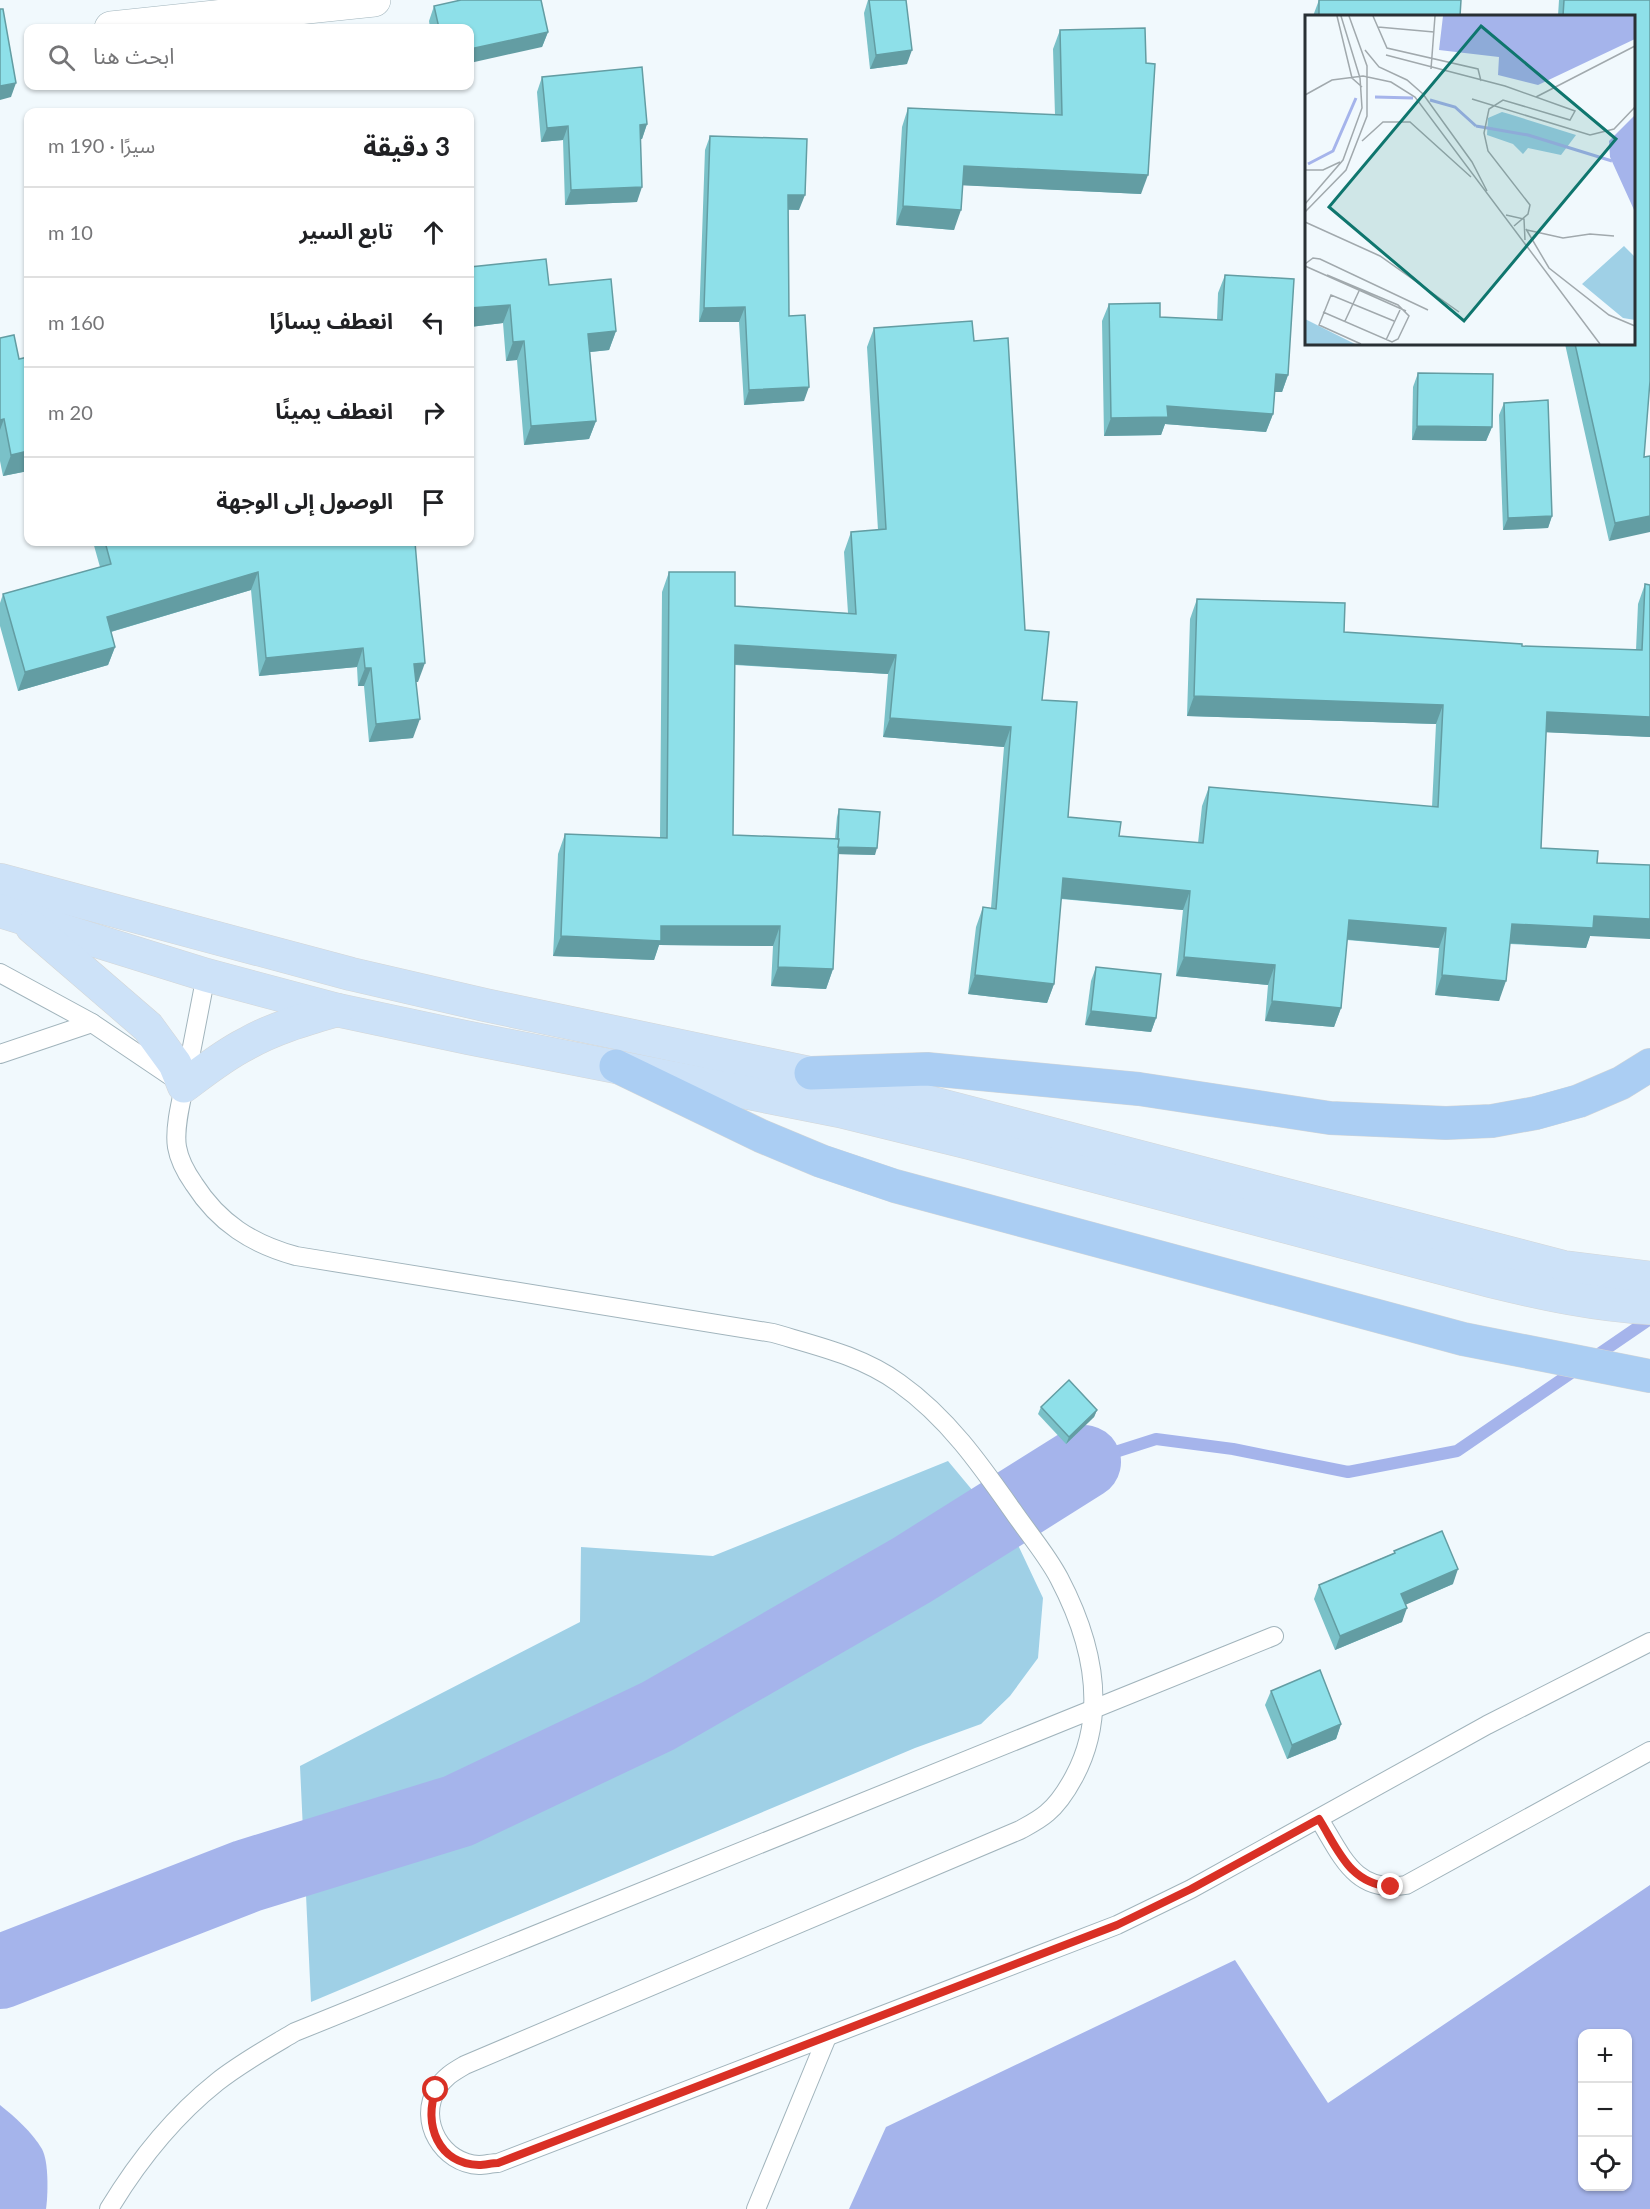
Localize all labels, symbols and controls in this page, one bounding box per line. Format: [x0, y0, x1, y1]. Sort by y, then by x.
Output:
inset map [1305, 15, 1635, 345]
search box [24, 24, 474, 90]
icon: search [45, 41, 78, 74]
text: ابحث هنا [93, 42, 174, 69]
text: 3 دقيقة [363, 130, 450, 162]
text: سيرًا · 190 m [48, 133, 155, 157]
icon: ahead [417, 216, 450, 249]
text: تابع السير [299, 217, 393, 244]
text: 10 m [48, 220, 93, 244]
icon: left [417, 306, 450, 339]
text: انعطف يسارًا [269, 307, 393, 334]
text: 160 m [48, 310, 104, 334]
icon: right [417, 396, 450, 429]
text: انعطف يمينًا [275, 397, 393, 424]
text: 20 m [48, 400, 93, 424]
icon: arrive [417, 486, 450, 519]
text: الوصول إلى الوجهة [216, 487, 393, 514]
route end [1377, 1873, 1403, 1899]
map controls [1578, 2029, 1632, 2191]
button: + [1578, 2029, 1632, 2083]
route start [422, 2076, 448, 2102]
button: − [1578, 2083, 1632, 2137]
button: locate [1578, 2137, 1632, 2191]

